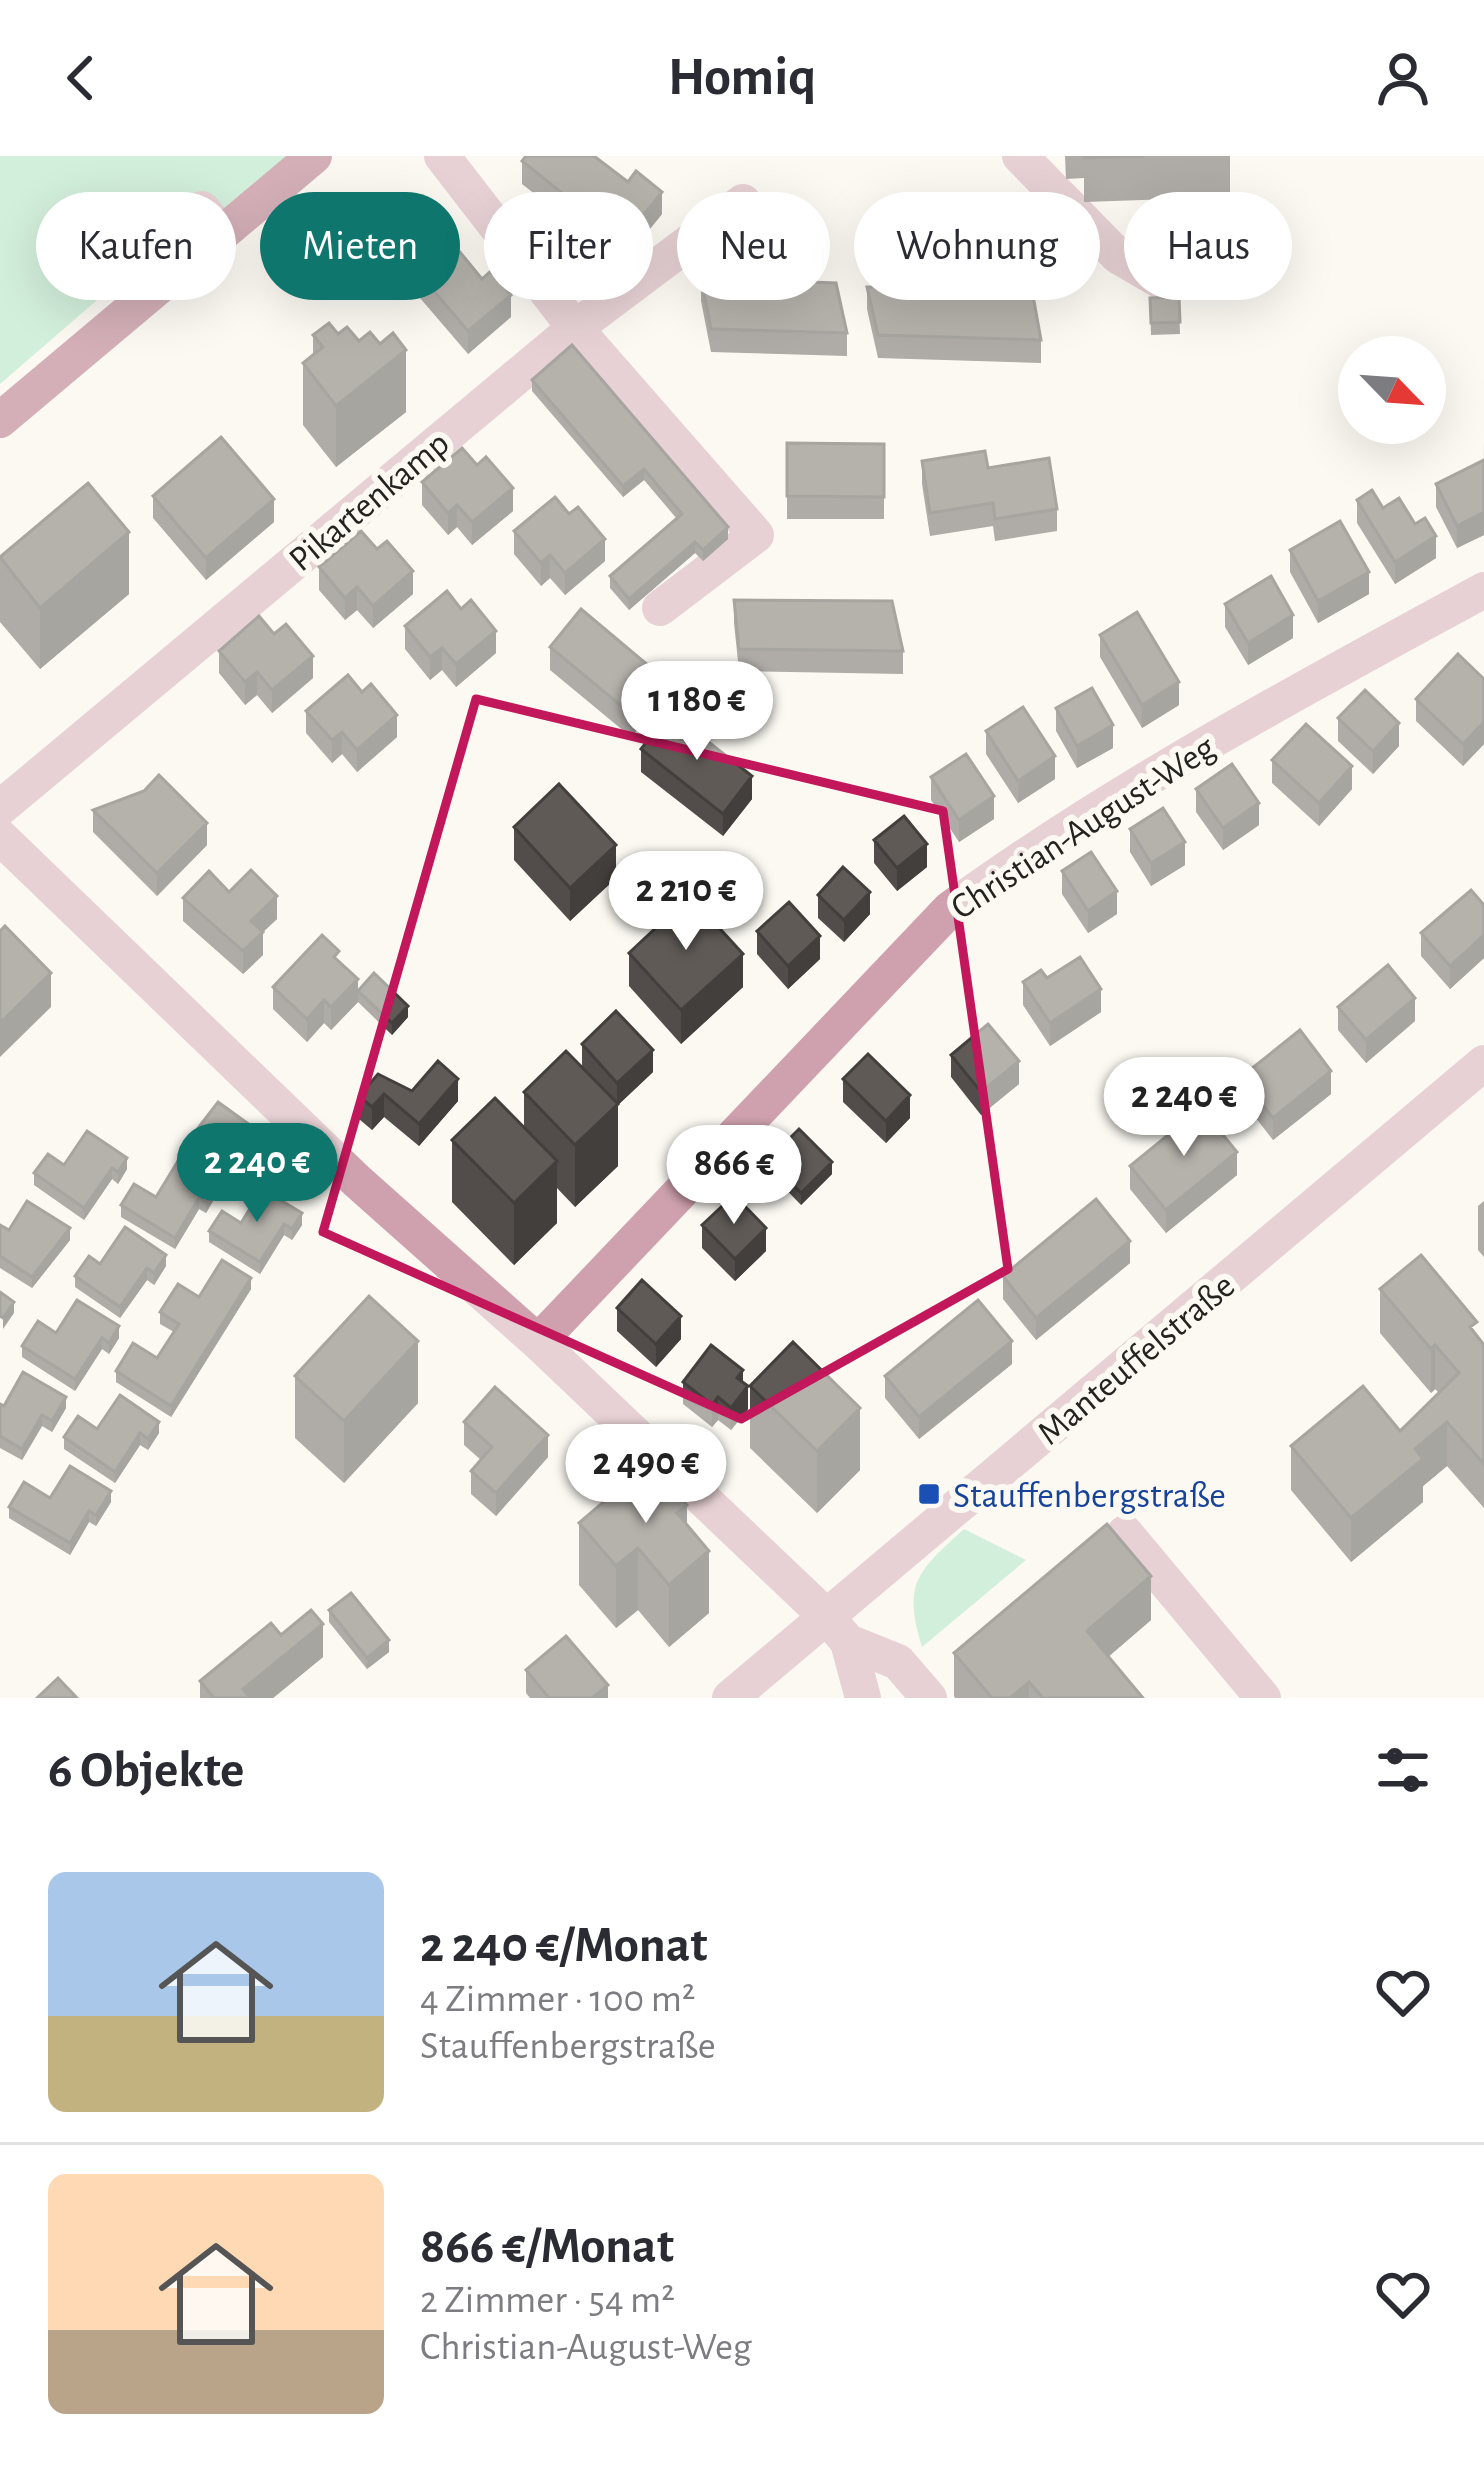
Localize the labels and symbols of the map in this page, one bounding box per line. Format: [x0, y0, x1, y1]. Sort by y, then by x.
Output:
north arrow [1338, 336, 1446, 444]
street label: Pikartenkamp [283, 425, 456, 578]
pin: 1 180 € [586, 661, 808, 763]
street label: Christian-August-Weg [945, 729, 1222, 926]
pin: 2 210 € [575, 851, 797, 953]
pin: 2 240 € [1073, 1057, 1295, 1159]
pin: 2 240 € [146, 1123, 368, 1225]
pin: 866 € [650, 1125, 818, 1227]
street label: Manteuffelstraße [1031, 1267, 1241, 1452]
pin: 2 490 € [535, 1424, 757, 1526]
place label: Stauffenbergstraße [953, 1478, 1226, 1514]
marker: Stauffenbergstraße [916, 1481, 942, 1507]

